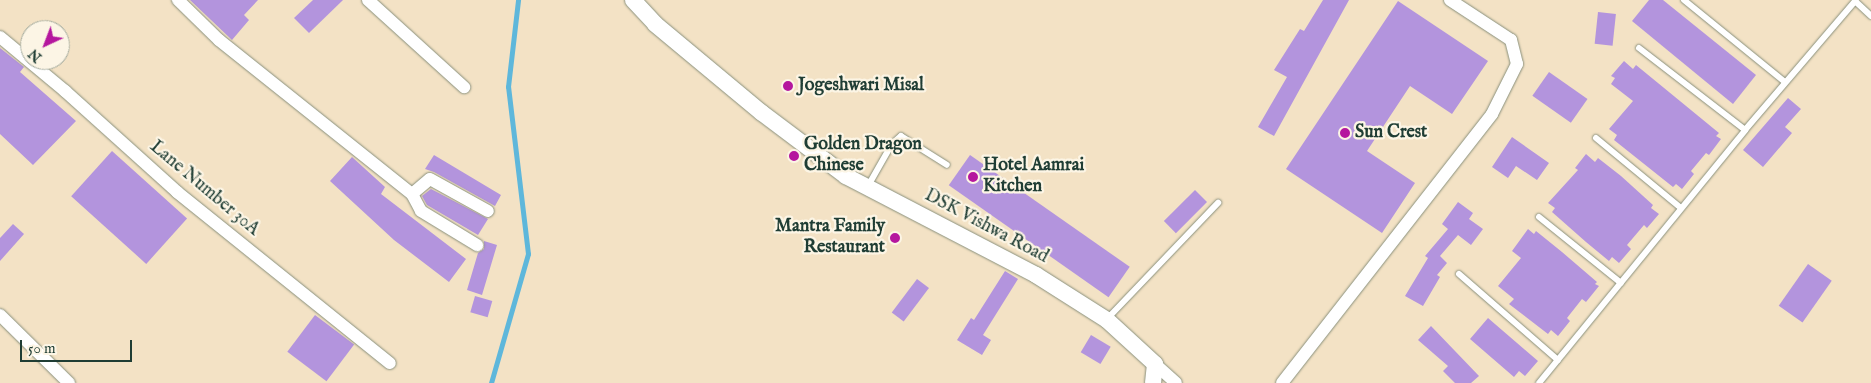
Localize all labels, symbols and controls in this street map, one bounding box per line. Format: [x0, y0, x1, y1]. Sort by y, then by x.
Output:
north arrow [20, 20, 70, 70]
text: N [25, 45, 46, 66]
place label: Jogeshwari Misal [798, 75, 924, 97]
marker: Jogeshwari Misal [782, 80, 794, 92]
place label: Sun Crest [1355, 122, 1427, 144]
marker: Sun Crest [1339, 127, 1351, 139]
place label: Golden Dragon Chinese [804, 135, 922, 178]
street label: Lane Number 30A [145, 137, 263, 241]
marker: Golden Dragon Chinese [788, 150, 800, 162]
place label: Hotel Aamrai Kitchen [983, 156, 1084, 198]
marker: Hotel Aamrai Kitchen [967, 171, 979, 183]
street label: DSK Vishwa Road [920, 185, 1052, 269]
place label: Mantra Family Restaurant [775, 217, 885, 260]
marker: Mantra Family Restaurant [889, 232, 901, 244]
scale bar [22, 330, 135, 362]
text: 50 m [28, 339, 56, 358]

